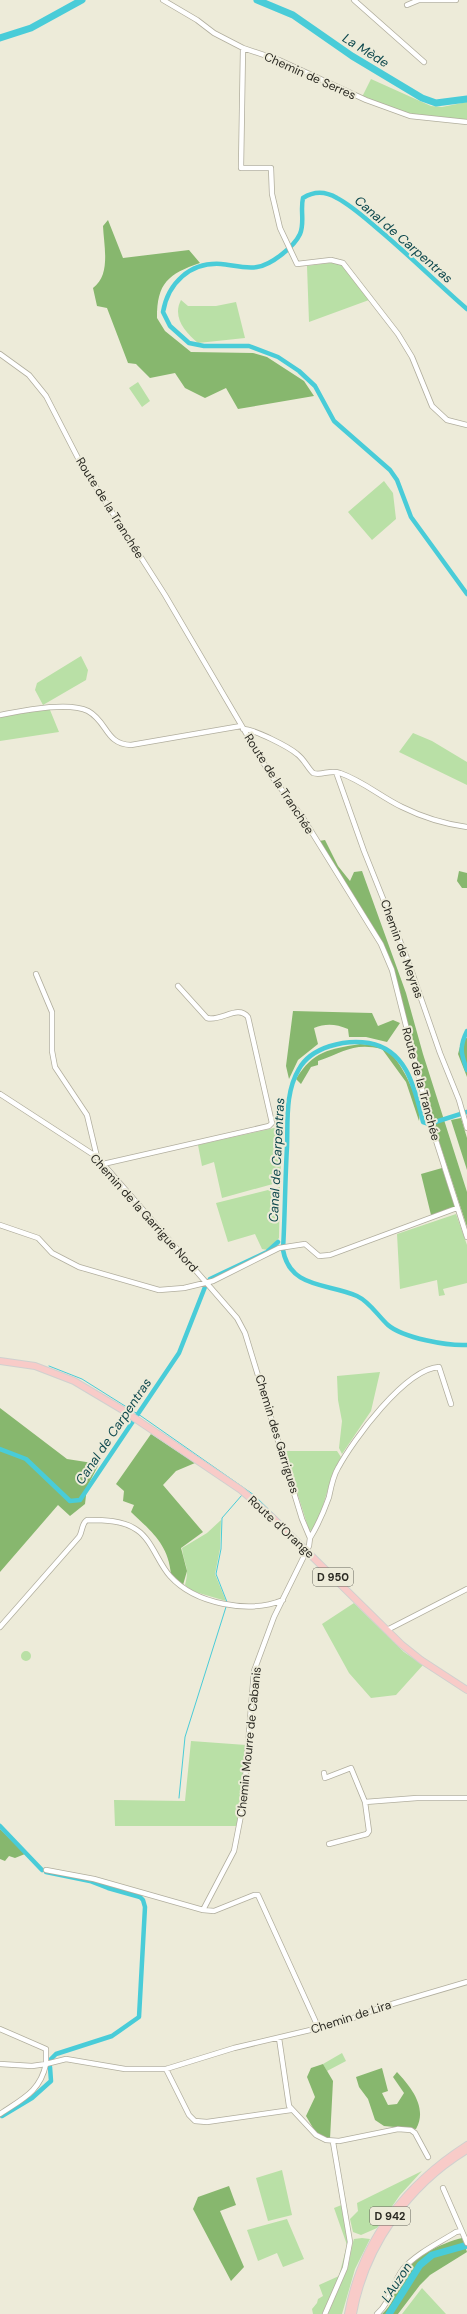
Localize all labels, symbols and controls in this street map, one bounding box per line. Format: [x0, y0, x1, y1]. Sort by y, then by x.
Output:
water label: La Mède [339, 30, 392, 71]
street label: Chemin de Serres [262, 49, 358, 103]
water label: Canal de Carpentras [351, 192, 456, 287]
street label: Route de la Tranchée [72, 454, 148, 562]
street label: Route de la Tranchée [241, 731, 318, 837]
street label: Chemin de Meyras [377, 897, 427, 1001]
street label: Route de la Tranchée [398, 1026, 444, 1143]
water label: Canal de Carpentras [265, 1097, 288, 1223]
street label: Chemin de la Garrigue Nord [87, 1150, 201, 1276]
street label: Chemin des Garrigues [251, 1373, 303, 1495]
water label: Canal de Carpentras [71, 1375, 155, 1488]
street label: Route d'Orange [244, 1492, 318, 1562]
road number: D 950 [313, 1568, 353, 1586]
street label: Chemin Mourre de Cabanis [233, 1666, 265, 1818]
street label: Chemin de Lira [309, 1996, 393, 2038]
road number: D 942 [370, 2207, 410, 2225]
water label: L'Auzon [377, 2259, 416, 2305]

